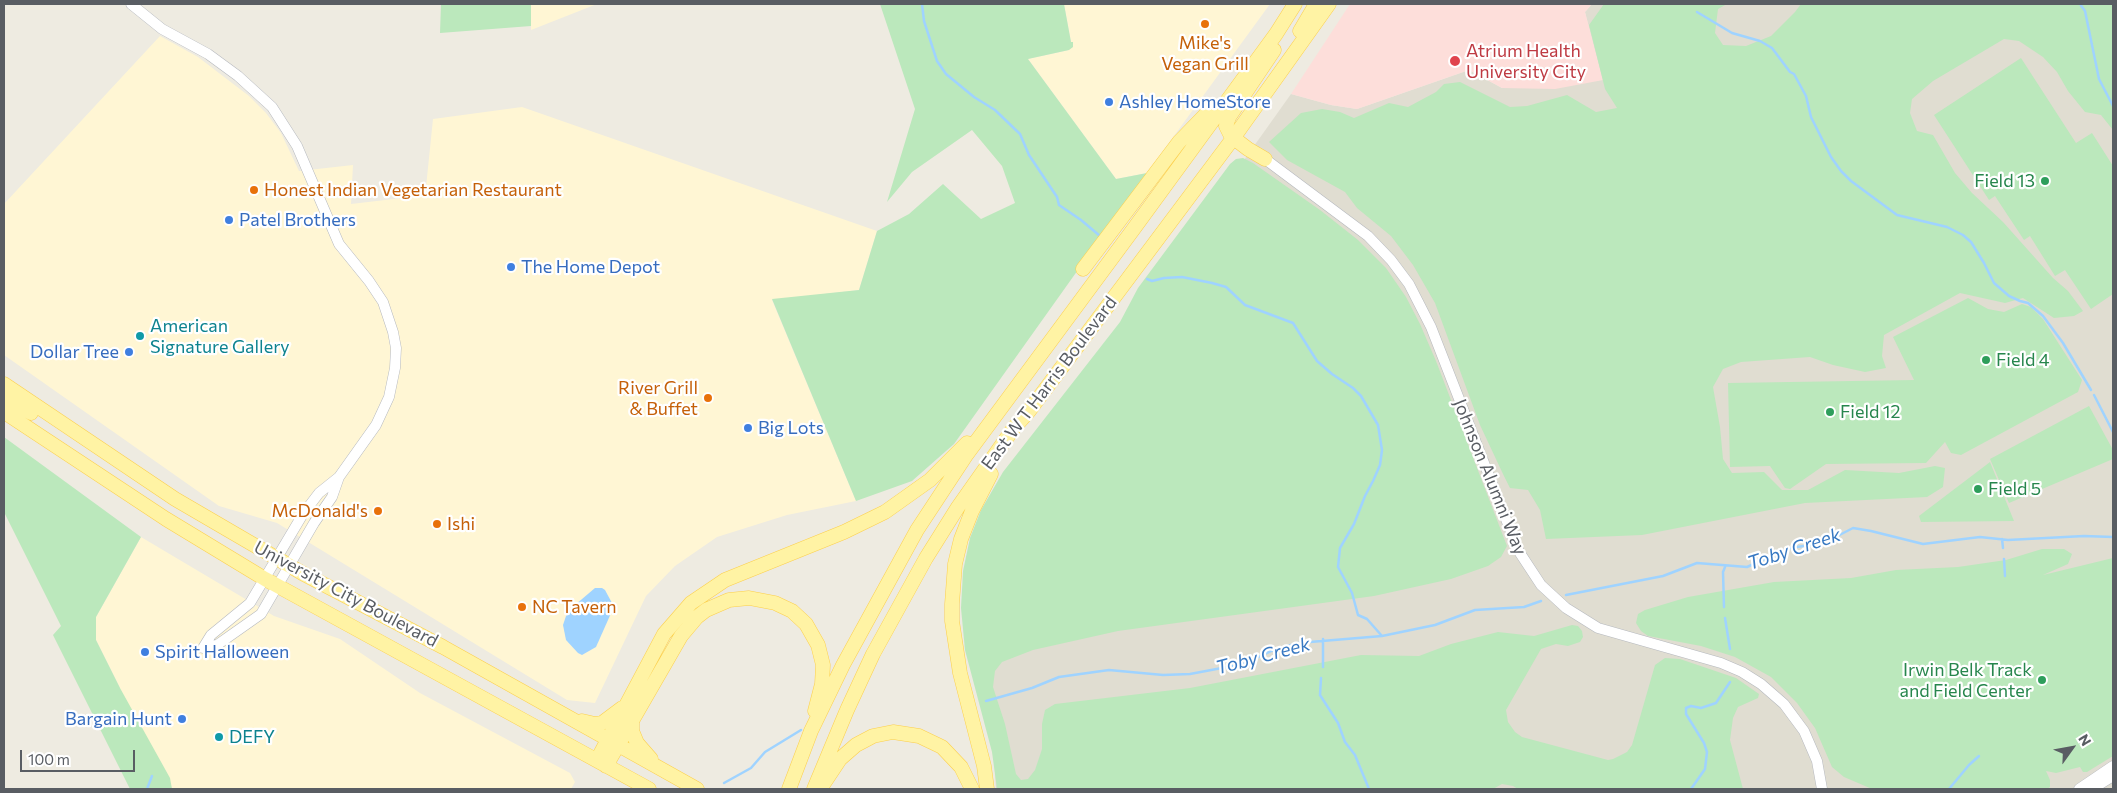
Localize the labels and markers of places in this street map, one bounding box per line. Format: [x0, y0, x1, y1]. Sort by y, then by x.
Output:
marker: Mike's Vegan Grill [1199, 18, 1211, 30]
place label: Mike's Vegan Grill [1161, 32, 1249, 74]
place label: Atrium Health University City [1466, 40, 1586, 82]
marker: Atrium Health University City [1448, 54, 1462, 68]
place label: Ashley HomeStore [1119, 91, 1271, 113]
marker: Ashley HomeStore [1103, 96, 1115, 108]
place label: Field 13 [1974, 170, 2035, 192]
marker: Field 13 [2039, 175, 2051, 187]
place label: Honest Indian Vegetarian Restaurant [264, 179, 562, 201]
marker: Honest Indian Vegetarian Restaurant [248, 184, 260, 196]
place label: Patel Brothers [239, 209, 356, 231]
marker: Patel Brothers [223, 214, 235, 226]
place label: The Home Depot [521, 256, 660, 278]
marker: The Home Depot [505, 261, 517, 273]
place label: American Signature Gallery [150, 315, 290, 358]
marker: American Signature Gallery [134, 330, 146, 342]
place label: Dollar Tree [30, 341, 119, 363]
marker: Dollar Tree [123, 346, 135, 358]
place label: Field 4 [1996, 349, 2050, 371]
marker: Field 4 [1980, 354, 1992, 366]
place label: River Grill & Buffet [618, 377, 698, 419]
marker: River Grill & Buffet [702, 392, 714, 404]
place label: Field 12 [1840, 401, 1901, 423]
marker: Field 12 [1824, 406, 1836, 418]
place label: Big Lots [758, 417, 824, 439]
marker: Big Lots [742, 422, 754, 434]
place label: Field 5 [1988, 478, 2041, 500]
marker: Field 5 [1972, 483, 1984, 495]
place label: McDonald's [271, 500, 368, 522]
marker: McDonald's [372, 505, 384, 517]
place label: Ishi [447, 513, 475, 535]
marker: Ishi [431, 518, 443, 530]
place label: NC Tavern [532, 596, 616, 618]
marker: NC Tavern [516, 601, 528, 613]
place label: Spirit Halloween [155, 641, 289, 663]
marker: Spirit Halloween [139, 646, 151, 658]
place label: Irwin Belk Track and Field Center [1899, 659, 2032, 702]
marker: Irwin Belk Track and Field Center [2036, 674, 2048, 686]
place label: Bargain Hunt [65, 708, 172, 730]
marker: Bargain Hunt [176, 713, 188, 725]
place label: DEFY [229, 726, 275, 748]
marker: DEFY [213, 731, 225, 743]

